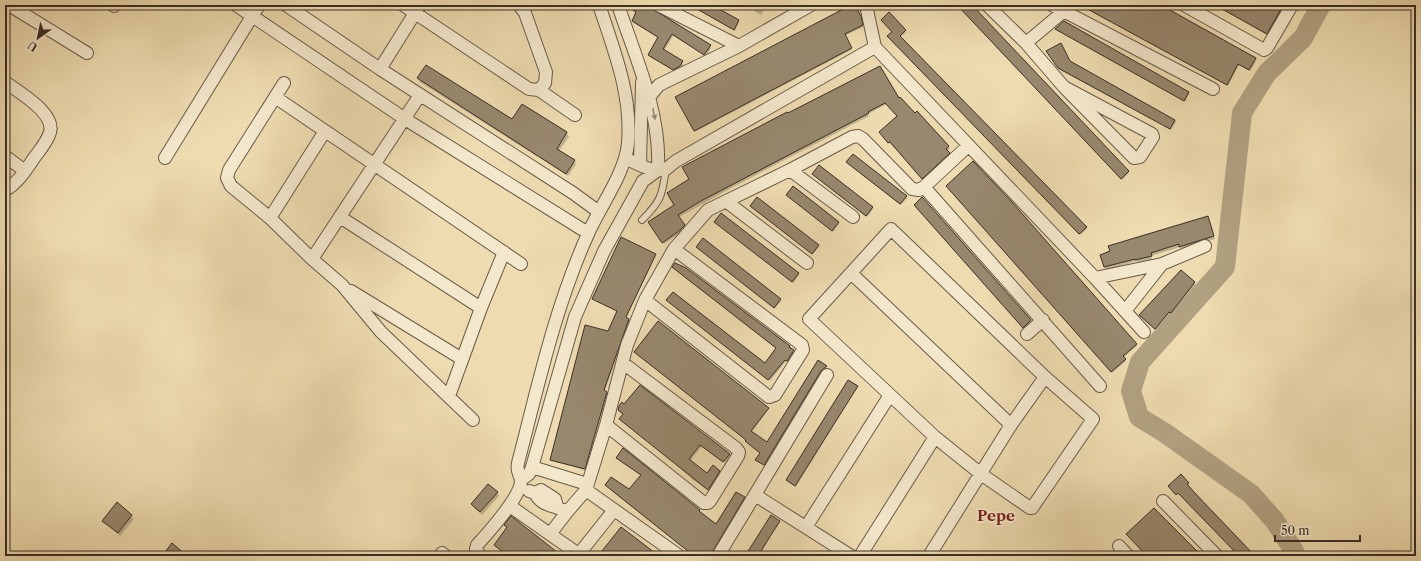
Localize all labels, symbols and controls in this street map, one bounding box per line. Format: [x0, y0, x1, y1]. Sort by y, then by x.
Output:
north arrow [18, 18, 58, 58]
text: U [25, 38, 40, 55]
one-way arrow [651, 107, 657, 120]
district label: Pepe [977, 506, 1015, 525]
scale bar [1275, 517, 1360, 543]
text: 50 m [1281, 523, 1310, 538]

